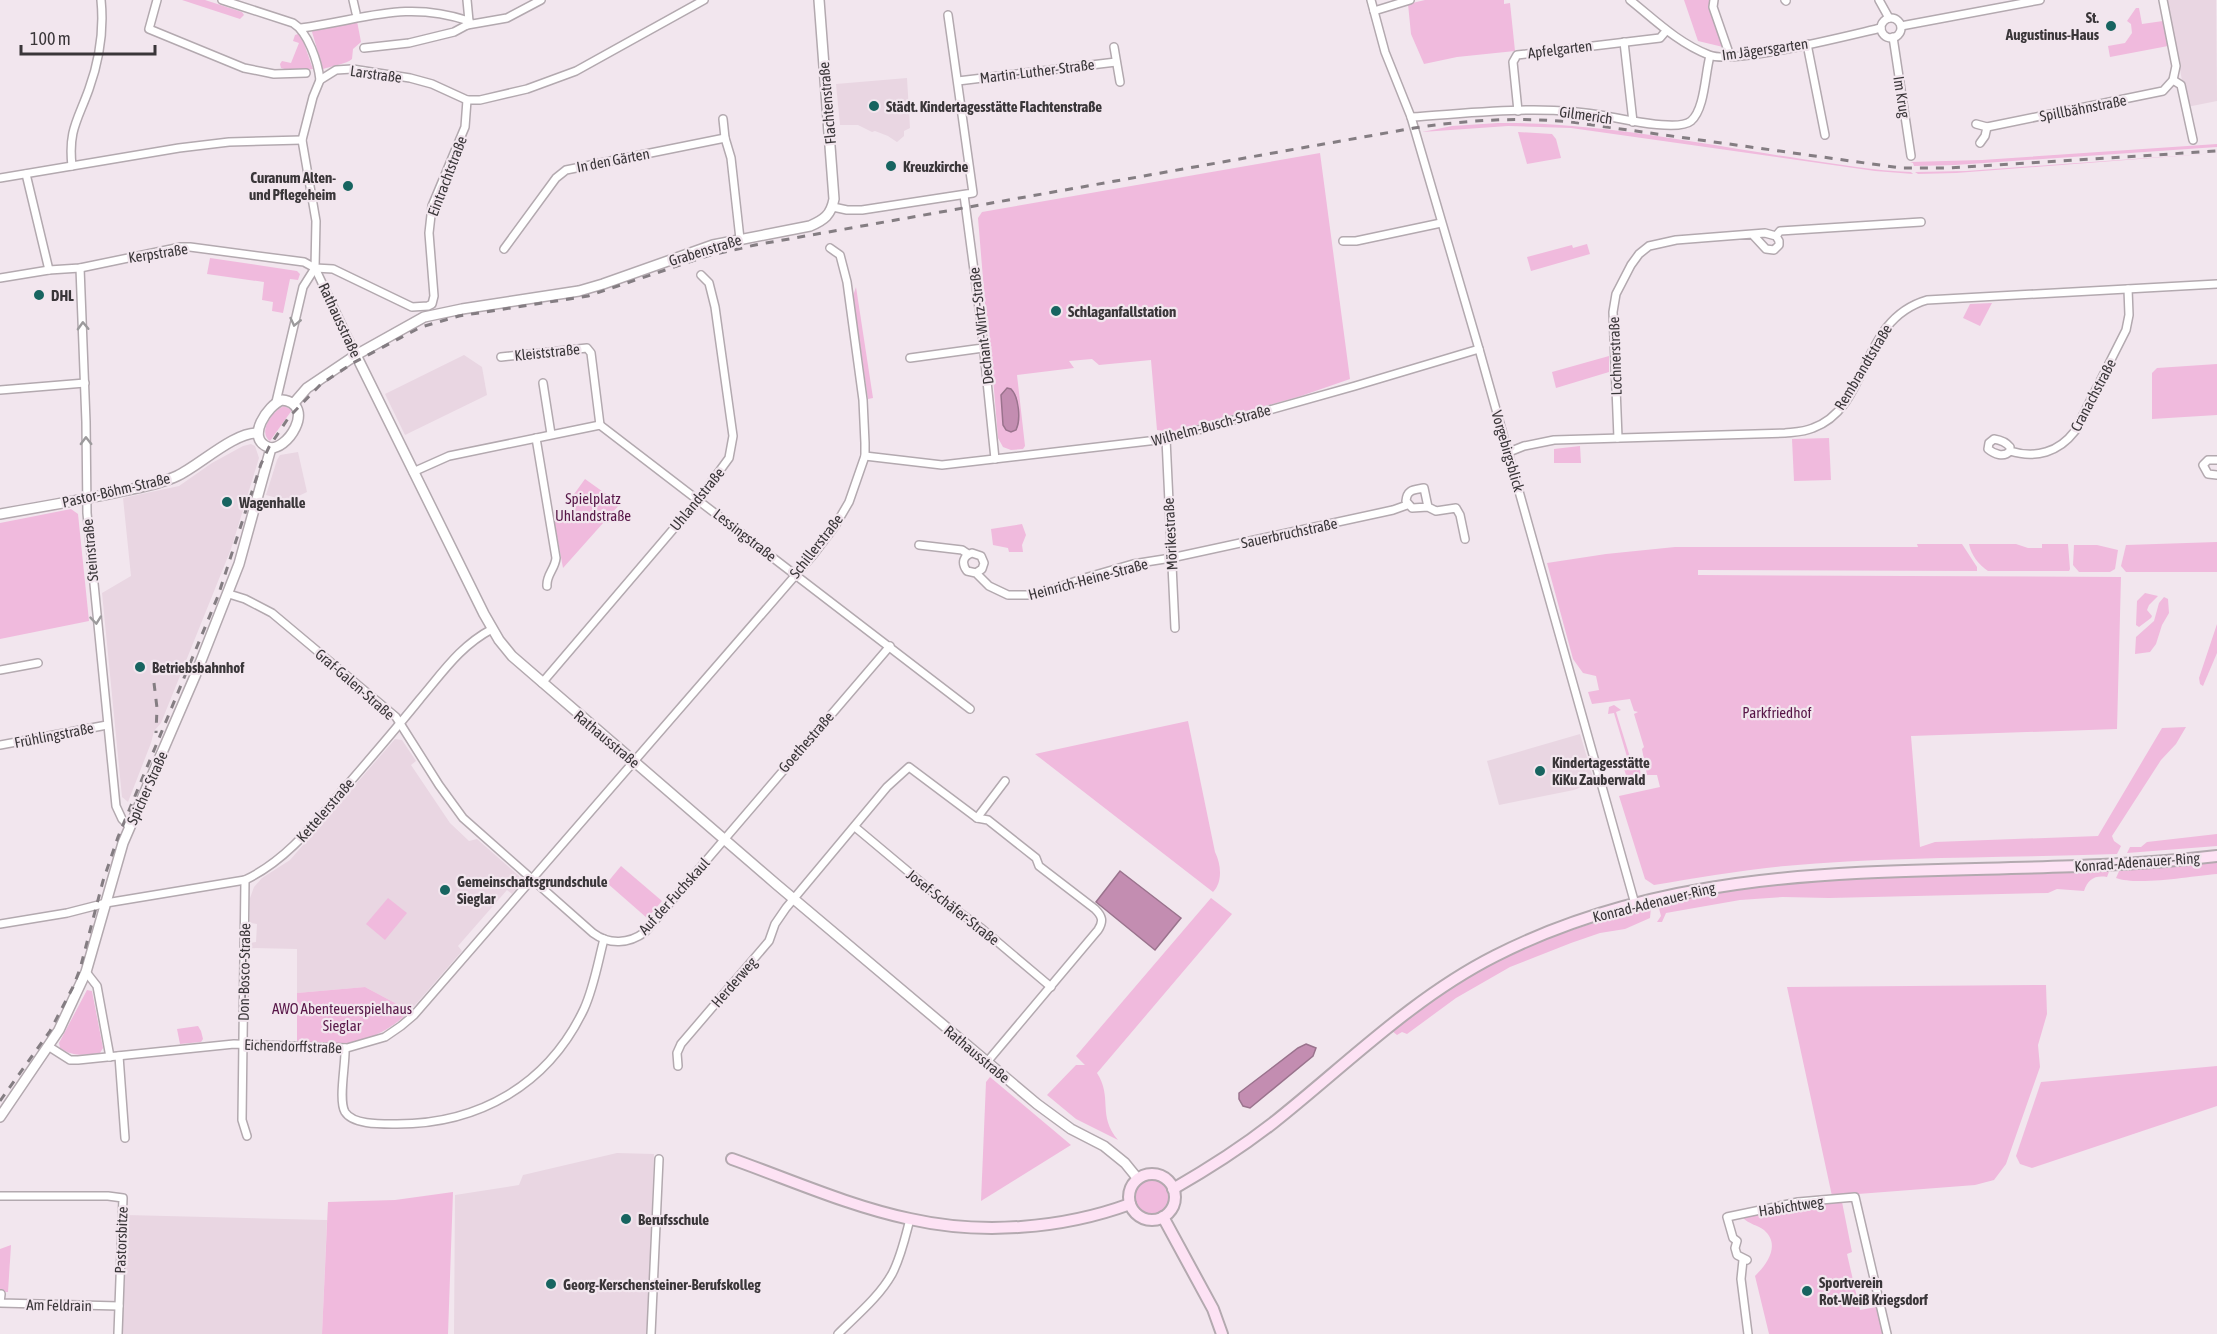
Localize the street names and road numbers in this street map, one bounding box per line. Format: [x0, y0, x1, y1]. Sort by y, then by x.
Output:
street label: Im Jägersgarten [1721, 35, 1809, 63]
street label: Apfelgarten [1527, 37, 1593, 61]
street label: Martin-Luther-Straße [979, 56, 1095, 86]
street label: Flachtenstraße [815, 61, 839, 145]
street label: Larstraße [349, 62, 403, 86]
street label: Im Krug [1890, 75, 1914, 120]
street label: Spillbähnstraße [2038, 91, 2128, 125]
street label: Gilmerich [1558, 103, 1614, 127]
street label: Eintrachtstraße [424, 133, 470, 218]
street label: In den Gärten [575, 145, 651, 175]
street label: Grabenstraße [667, 231, 743, 269]
street label: Kerpstraße [127, 240, 189, 266]
street label: Dechant-Wirtz-Straße [965, 266, 997, 386]
street label: Rathausstraße [315, 280, 365, 360]
street label: Lochnerstraße [1605, 316, 1625, 396]
street label: Rembrandtstraße [1831, 321, 1895, 413]
street label: Kleiststraße [513, 340, 581, 364]
street label: Cranachstraße [2067, 356, 2119, 434]
street label: Wilhelm-Busch-Straße [1150, 401, 1273, 449]
street label: Vorgebirgsblick [1488, 408, 1528, 494]
street label: Uhlandstraße [666, 464, 728, 534]
street label: Pastor-Böhm-Straße [60, 469, 172, 511]
street label: Mörikestraße [1160, 497, 1180, 571]
street label: Lessingstraße [710, 505, 780, 565]
street label: Schillerstraße [786, 511, 846, 581]
street label: Sauerbruchstraße [1239, 514, 1339, 551]
street label: Steinstraße [79, 518, 101, 582]
street label: Heinrich-Heine-Straße [1026, 555, 1150, 603]
street label: Graf-Galen-Straße [312, 645, 398, 723]
street label: Rathausstraße [571, 707, 643, 771]
street label: Goethestraße [775, 708, 837, 776]
street label: Frühlingstraße [13, 719, 95, 751]
street label: Spicher Straße [123, 748, 171, 827]
street label: Kettelerstraße [293, 775, 357, 845]
street label: Konrad-Adenauer-Ring [2074, 849, 2201, 875]
street label: Auf der Fuchskaul [635, 854, 713, 938]
street label: Josef-Schäfer-Straße [903, 866, 1003, 948]
street label: Konrad-Adenauer-Ring [1591, 878, 1718, 925]
street label: Don-Bosco-Straße [235, 923, 253, 1021]
street label: Herderweg [708, 953, 761, 1010]
street label: Rathausstraße [941, 1022, 1013, 1086]
street label: Eichendorffstraße [244, 1036, 342, 1056]
street label: Habichtweg [1757, 1192, 1825, 1220]
street label: Pastorsbitze [111, 1206, 131, 1274]
street label: Am Feldrain [26, 1296, 92, 1314]

